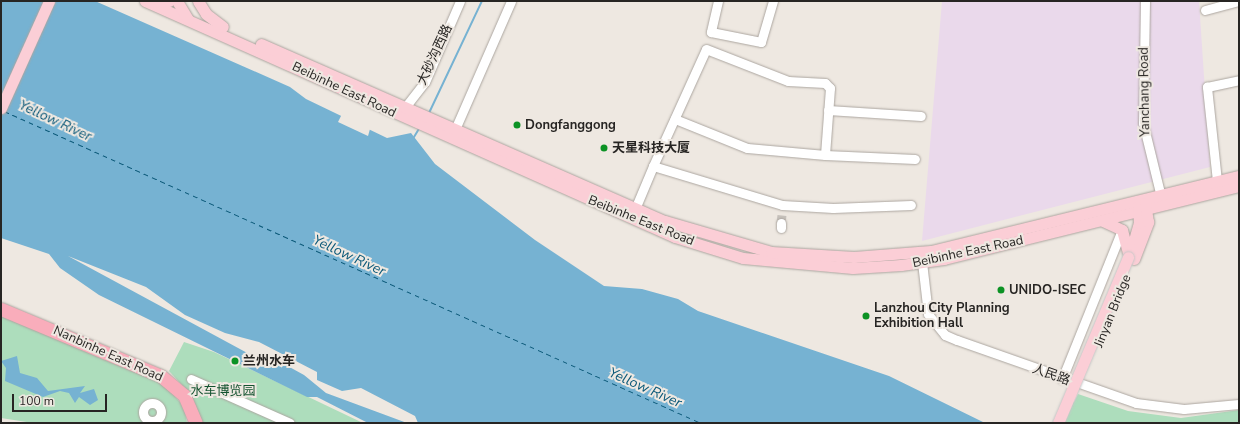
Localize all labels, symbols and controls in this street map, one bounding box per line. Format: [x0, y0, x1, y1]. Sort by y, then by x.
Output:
street label: 大砂沟西路 [414, 22, 456, 88]
street label: Yanchang Road [1136, 47, 1154, 137]
street label: Beibinhe East Road [289, 59, 399, 121]
water label: Yellow River [16, 97, 94, 145]
place label: Dongfanggong [525, 117, 616, 133]
marker: Dongfanggong [512, 120, 522, 130]
place label: 天星科技大厦 [612, 140, 690, 156]
marker: 天星科技大厦 [599, 143, 609, 153]
street label: Beibinhe East Road [586, 193, 696, 249]
water label: Yellow River [310, 232, 388, 280]
street label: Beibinhe East Road [911, 233, 1025, 271]
street label: Jinyan Bridge [1091, 272, 1135, 350]
place label: UNIDO-ISEC [1009, 282, 1086, 298]
marker: UNIDO-ISEC [996, 285, 1006, 295]
place label: Lanzhou City Planning Exhibition Hall [874, 301, 1010, 332]
marker: Lanzhou City Planning Exhibition Hall [861, 311, 871, 321]
street label: Nanbinhe East Road [51, 323, 165, 385]
place label: 兰州水车 [243, 353, 295, 369]
marker: 兰州水车 [230, 356, 240, 366]
street label: 人民路 [1030, 361, 1072, 389]
water label: Yellow River [606, 364, 684, 412]
park label: 水车博览园 [191, 383, 255, 399]
scale bar [14, 386, 109, 412]
text: 100 m [19, 393, 54, 409]

